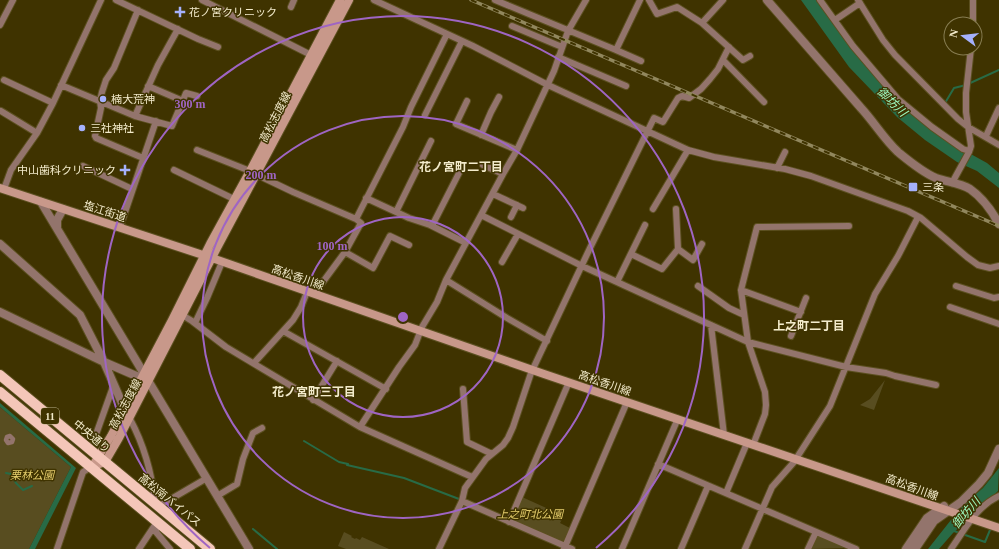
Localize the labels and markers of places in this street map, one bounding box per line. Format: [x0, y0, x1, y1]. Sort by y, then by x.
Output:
marker: 花ノ宮クリニック [174, 6, 186, 18]
place label: 花ノ宮クリニック [189, 6, 277, 18]
place label: 楠大荒神 [111, 93, 155, 105]
marker: 楠大荒神 [98, 94, 108, 104]
place label: 三社神社 [90, 122, 134, 134]
marker: 三社神社 [77, 123, 87, 133]
place label: 中山歯科クリニック [17, 164, 116, 176]
marker: 中山歯科クリニック [119, 164, 131, 176]
marker: 三条 [907, 181, 919, 193]
place label: 三条 [922, 181, 944, 193]
centre of rings [396, 310, 410, 324]

